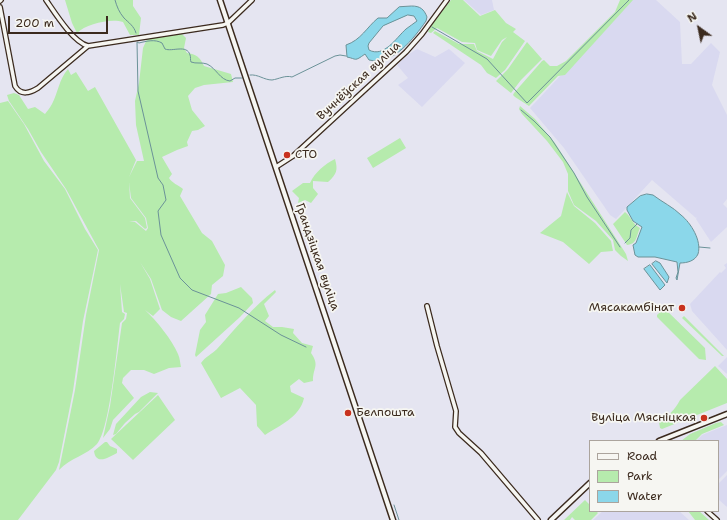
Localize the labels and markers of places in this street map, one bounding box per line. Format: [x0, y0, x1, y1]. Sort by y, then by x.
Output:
place label: СТО [295, 148, 317, 162]
marker: СТО [282, 150, 292, 160]
place label: Мясакамбінат [589, 301, 674, 315]
marker: Мясакамбінат [677, 303, 687, 313]
place label: Белпошта [356, 406, 415, 420]
marker: Белпошта [343, 408, 353, 418]
place label: Вуліца Мясніцкая [591, 411, 696, 425]
marker: Вуліца Мясніцкая [699, 413, 709, 423]

